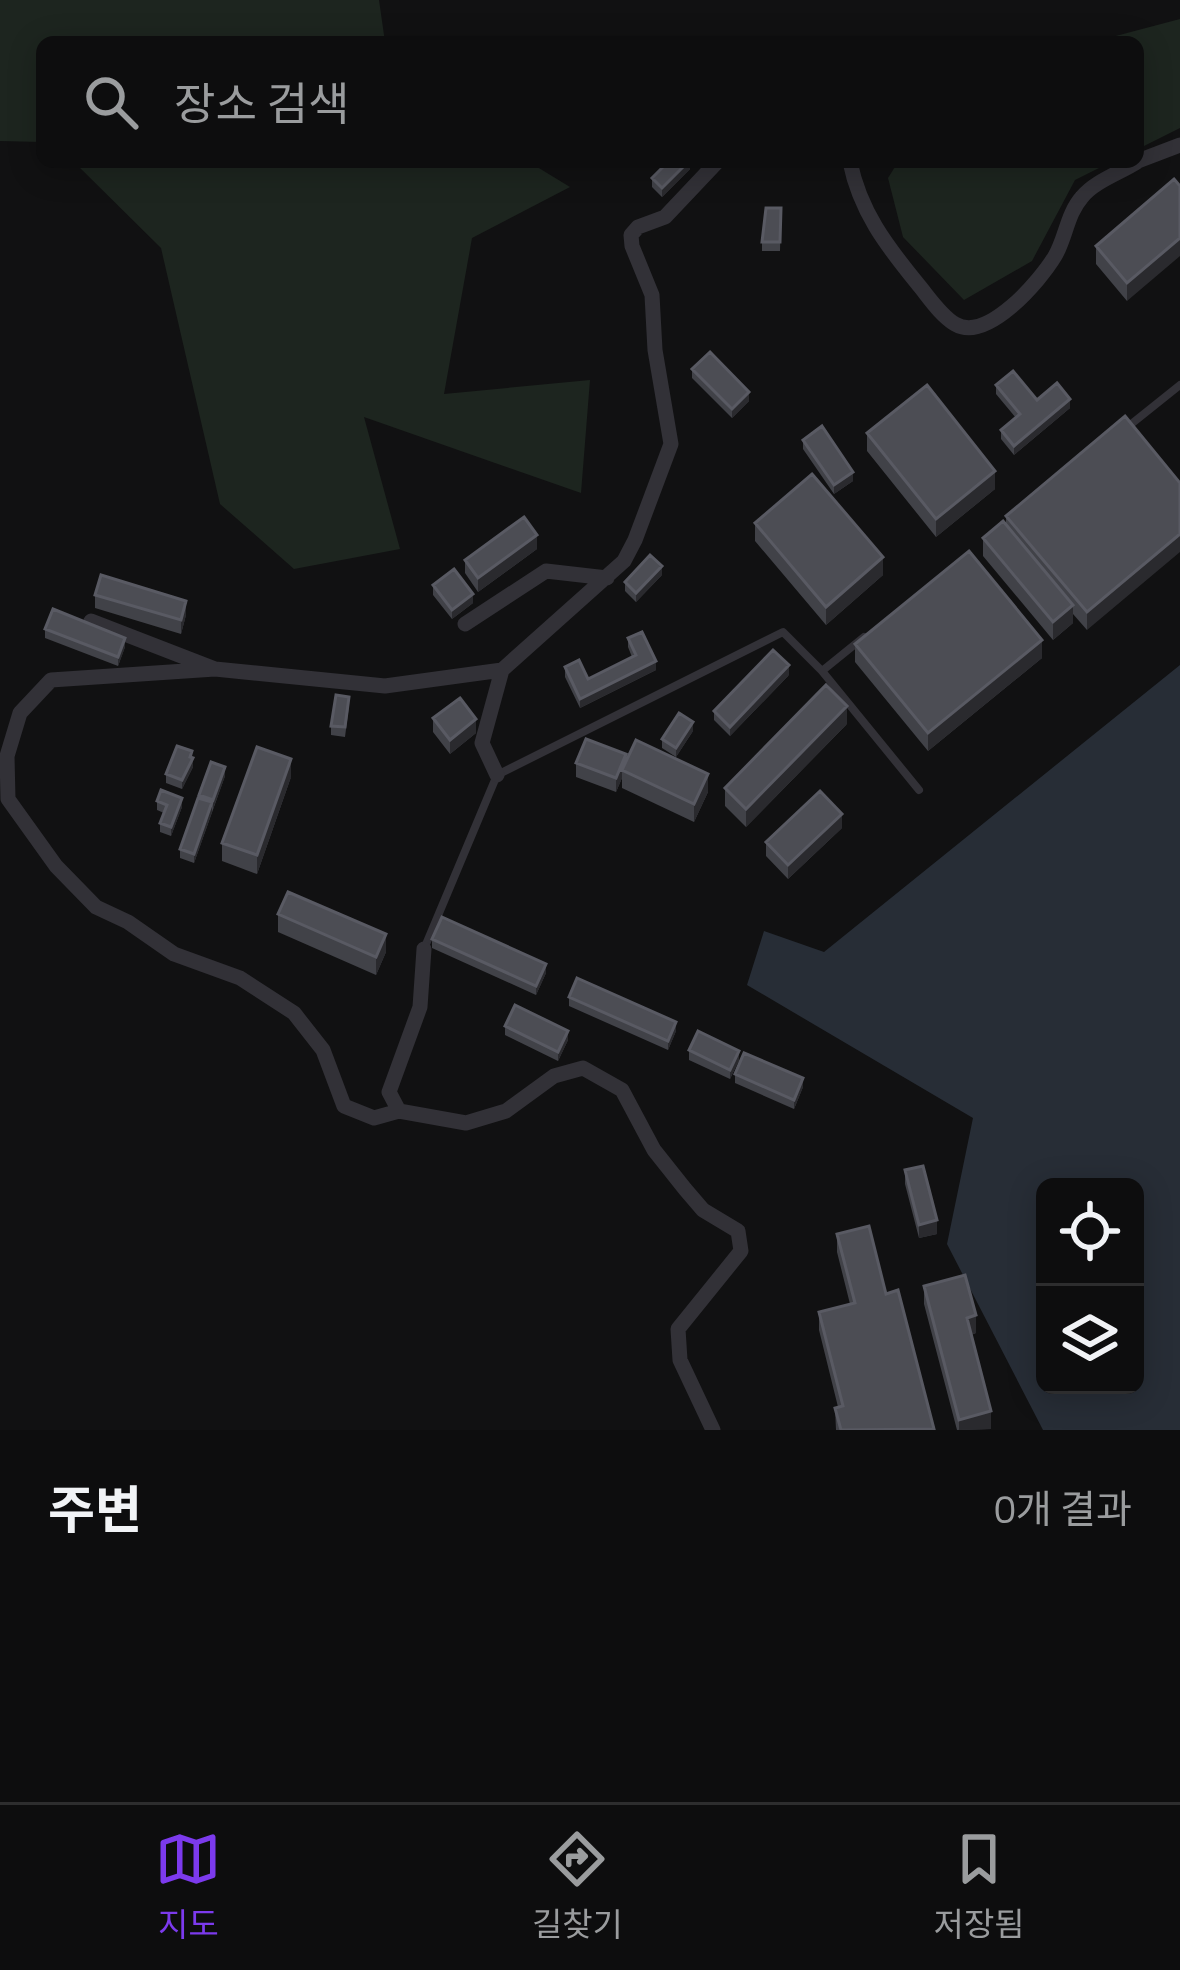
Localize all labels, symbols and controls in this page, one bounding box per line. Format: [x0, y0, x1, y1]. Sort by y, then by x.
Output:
search box [36, 36, 1144, 168]
icon: search [78, 69, 144, 135]
text: 장소 검색 [174, 69, 350, 137]
map controls [1036, 1178, 1144, 1394]
button: locate [1036, 1178, 1144, 1286]
button: layers [1036, 1286, 1144, 1394]
text: 주변 [48, 1470, 142, 1548]
text: 0개 결과 [994, 1479, 1132, 1538]
tab: 지도 [155, 1826, 221, 1949]
tab: 길찾기 [532, 1826, 623, 1949]
tab: 저장됨 [934, 1826, 1025, 1949]

